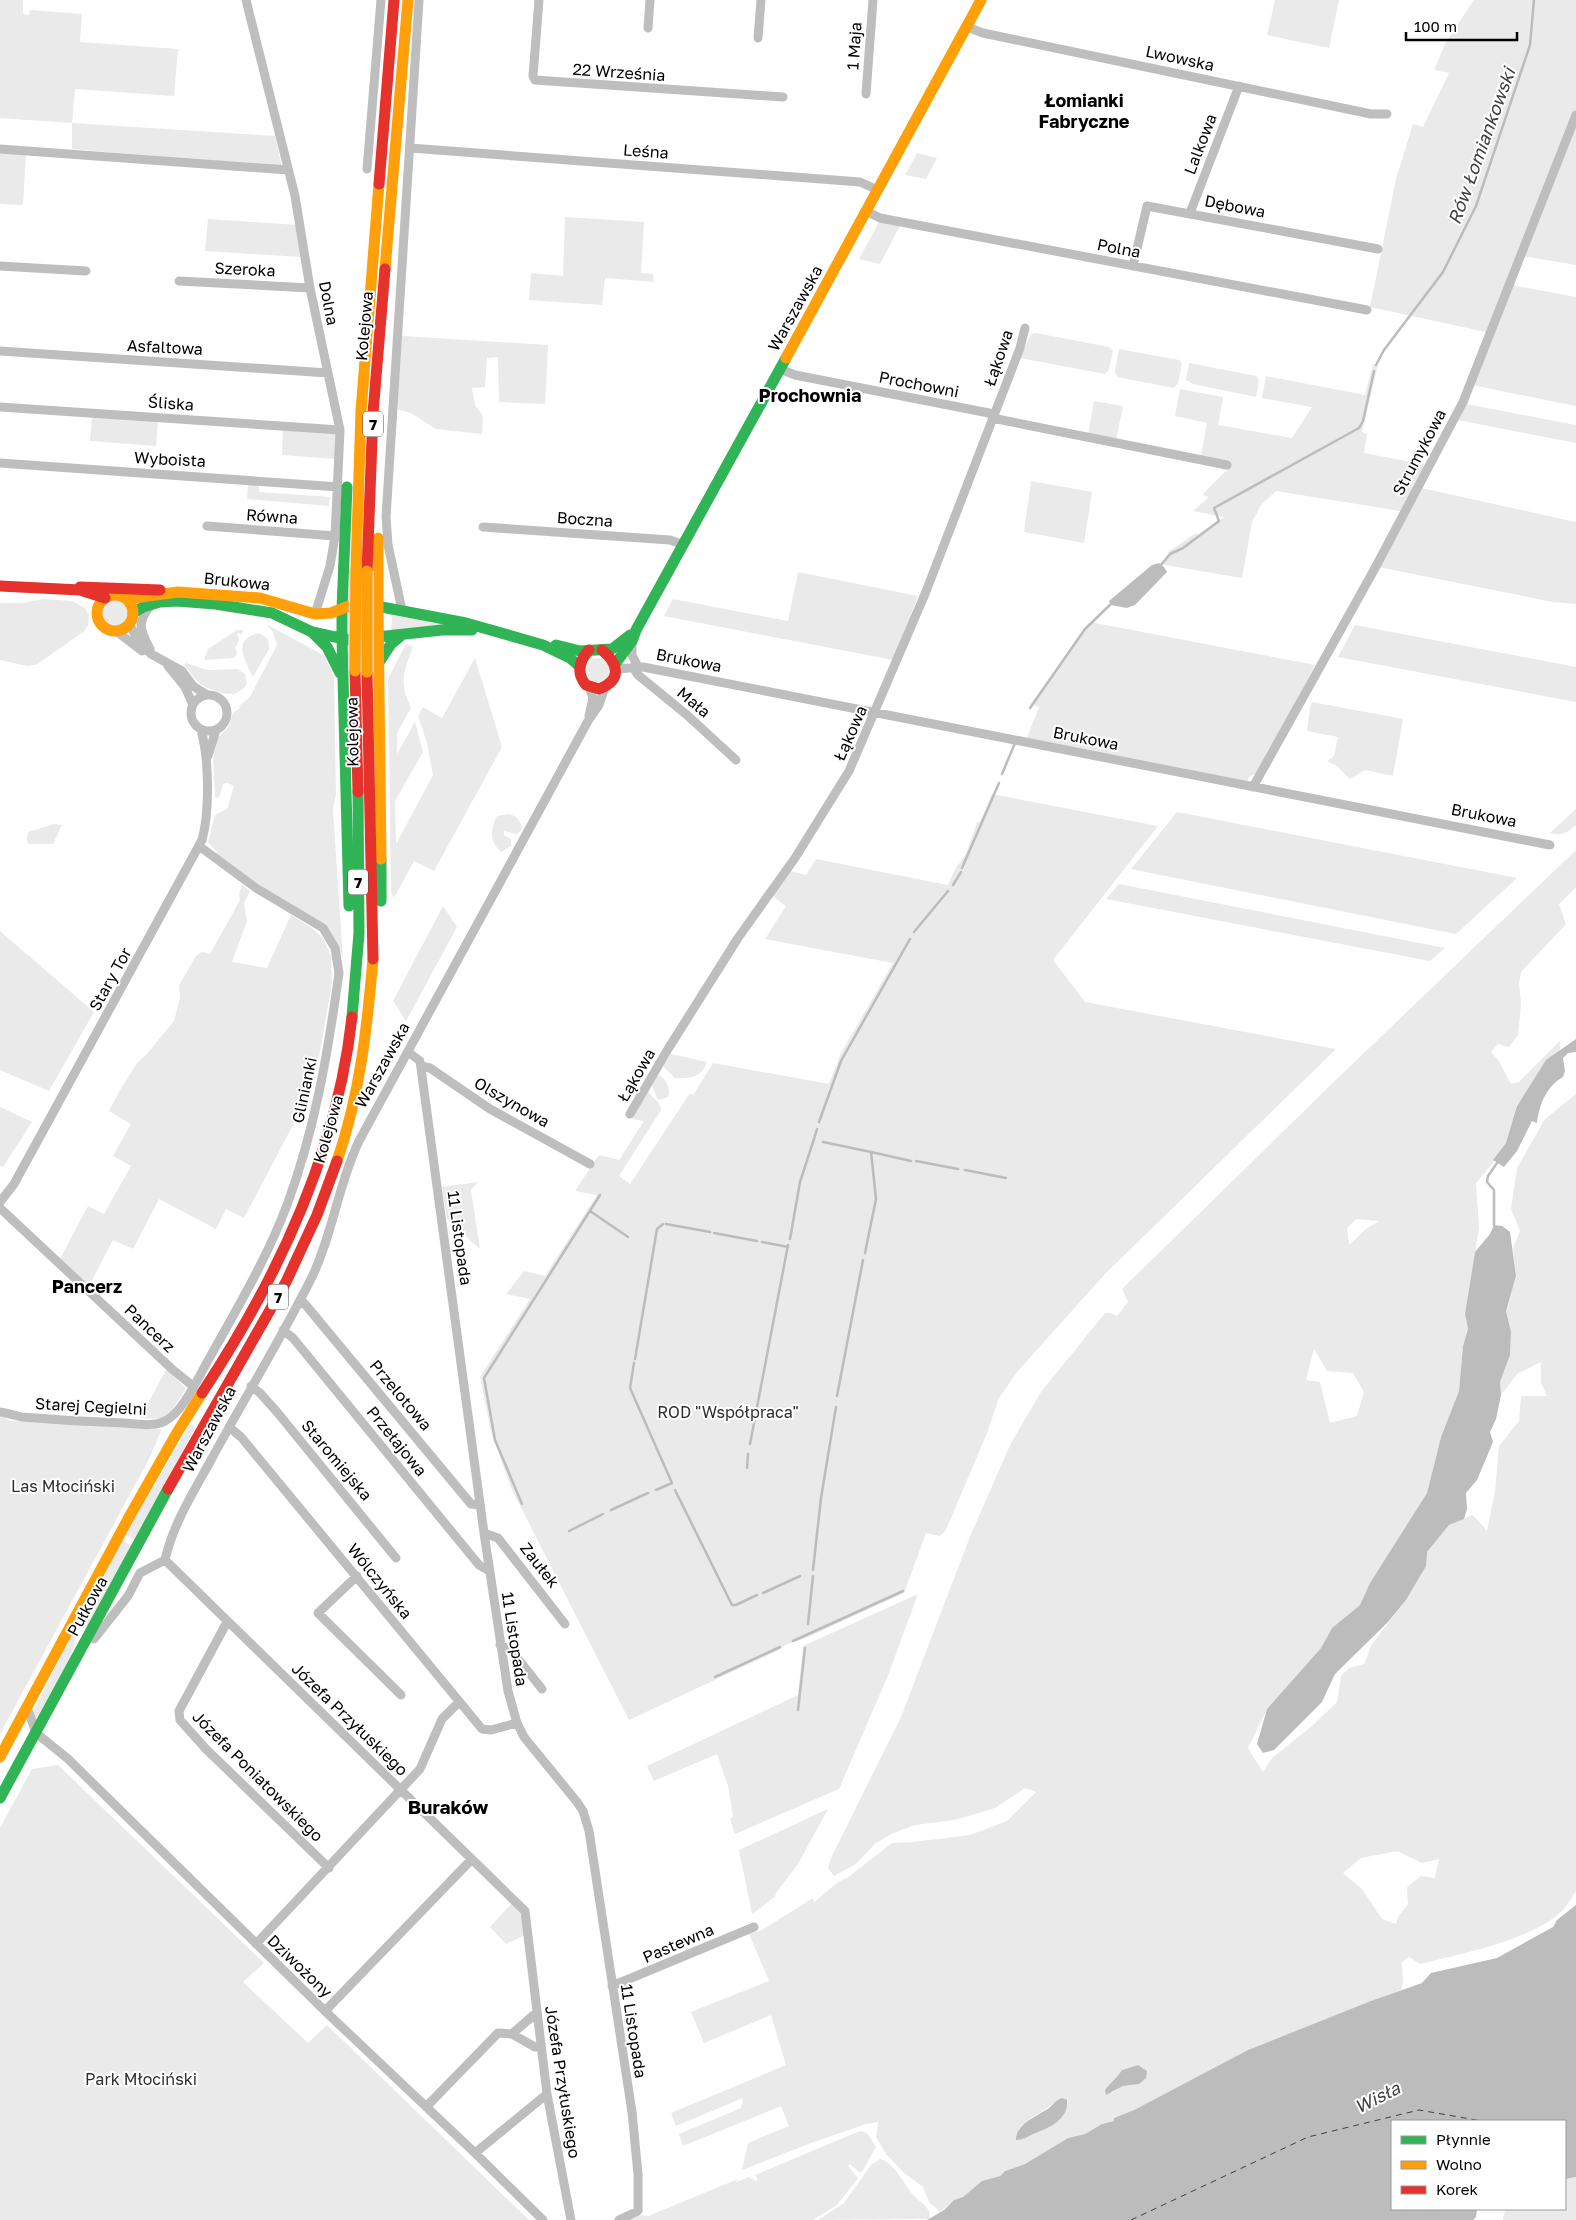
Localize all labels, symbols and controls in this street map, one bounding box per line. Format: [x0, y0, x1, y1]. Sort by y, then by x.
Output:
scale bar [1406, 10, 1517, 42]
text: 100 m [1414, 17, 1457, 35]
street label: 1 Maja [842, 21, 866, 71]
street label: Lwowska [1144, 41, 1216, 75]
street label: 22 Września [572, 59, 666, 85]
water label: Rów Łomiankowski [1443, 63, 1520, 227]
district label: Łomianki Fabryczne [1039, 89, 1130, 132]
street label: Lalkowa [1179, 111, 1221, 177]
street label: Leśna [623, 139, 669, 163]
street label: Dębowa [1203, 190, 1267, 222]
street label: Polna [1096, 234, 1142, 262]
street label: Szeroka [214, 257, 276, 281]
street label: Warszawska [763, 262, 827, 354]
street label: Dolna [315, 279, 343, 327]
street label: Kolejowa [351, 290, 377, 362]
street label: Łąkowa [979, 327, 1017, 389]
street label: Asfaltowa [127, 335, 203, 359]
street label: Prochowni [877, 366, 961, 402]
district label: Prochownia [759, 384, 861, 406]
street label: Śliska [147, 391, 195, 415]
street label: Strumykowa [1388, 405, 1450, 499]
road number: 7 [363, 412, 383, 436]
street label: Wyboista [134, 447, 206, 471]
street label: Równa [245, 504, 299, 528]
street label: Boczna [556, 507, 614, 531]
street label: Brukowa [203, 568, 271, 594]
street label: Brukowa [654, 644, 724, 676]
street label: Mała [673, 682, 715, 722]
street label: Kolejowa [341, 697, 363, 767]
street label: Łąkowa [829, 702, 871, 764]
street label: Brukowa [1051, 722, 1121, 754]
street label: Brukowa [1449, 799, 1519, 831]
road number: 7 [348, 870, 368, 894]
street label: Stary Tor [84, 944, 136, 1014]
street label: Warszawska [350, 1019, 414, 1111]
street label: Łąkowa [613, 1045, 659, 1105]
street label: Glinianki [287, 1055, 321, 1125]
street label: Olszynowa [471, 1072, 553, 1132]
street label: Kolejowa [309, 1093, 347, 1165]
street label: 11 Listopada [443, 1189, 477, 1287]
district label: Pancerz [52, 1275, 122, 1297]
road number: 7 [268, 1284, 288, 1310]
street label: Pancerz [121, 1300, 179, 1356]
street label: Przelotowa [366, 1355, 436, 1435]
street label: Warszawska [178, 1382, 240, 1476]
street label: Starej Cegielni [35, 1393, 147, 1419]
street label: Przełajowa [363, 1402, 431, 1480]
park label: ROD "Współpraca" [657, 1402, 799, 1422]
street label: Staromiejska [297, 1415, 377, 1505]
park label: Las Młociński [11, 1476, 115, 1496]
street label: Zaułek [516, 1538, 564, 1592]
street label: Wólczyńska [343, 1539, 417, 1623]
street label: Pułkowa [62, 1573, 112, 1639]
street label: 11 Listopada [498, 1590, 532, 1688]
street label: Józefa Przyłuskiego [288, 1658, 412, 1780]
street label: Józefa Poniatowskiego [188, 1706, 328, 1846]
district label: Buraków [408, 1795, 489, 1818]
street label: Pastewna [639, 1919, 717, 1967]
street label: Dziwożony [264, 1930, 337, 2002]
street label: 11 Listopada [617, 1982, 651, 2080]
street label: Józefa Przyłuskiego [541, 2004, 585, 2160]
park label: Park Młociński [85, 2069, 197, 2089]
water label: Wisła [1351, 2076, 1404, 2118]
legend [1391, 2120, 1566, 2210]
text: Płynnie [1436, 2130, 1491, 2148]
text: Wolno [1436, 2155, 1482, 2173]
text: Korek [1436, 2180, 1478, 2198]

